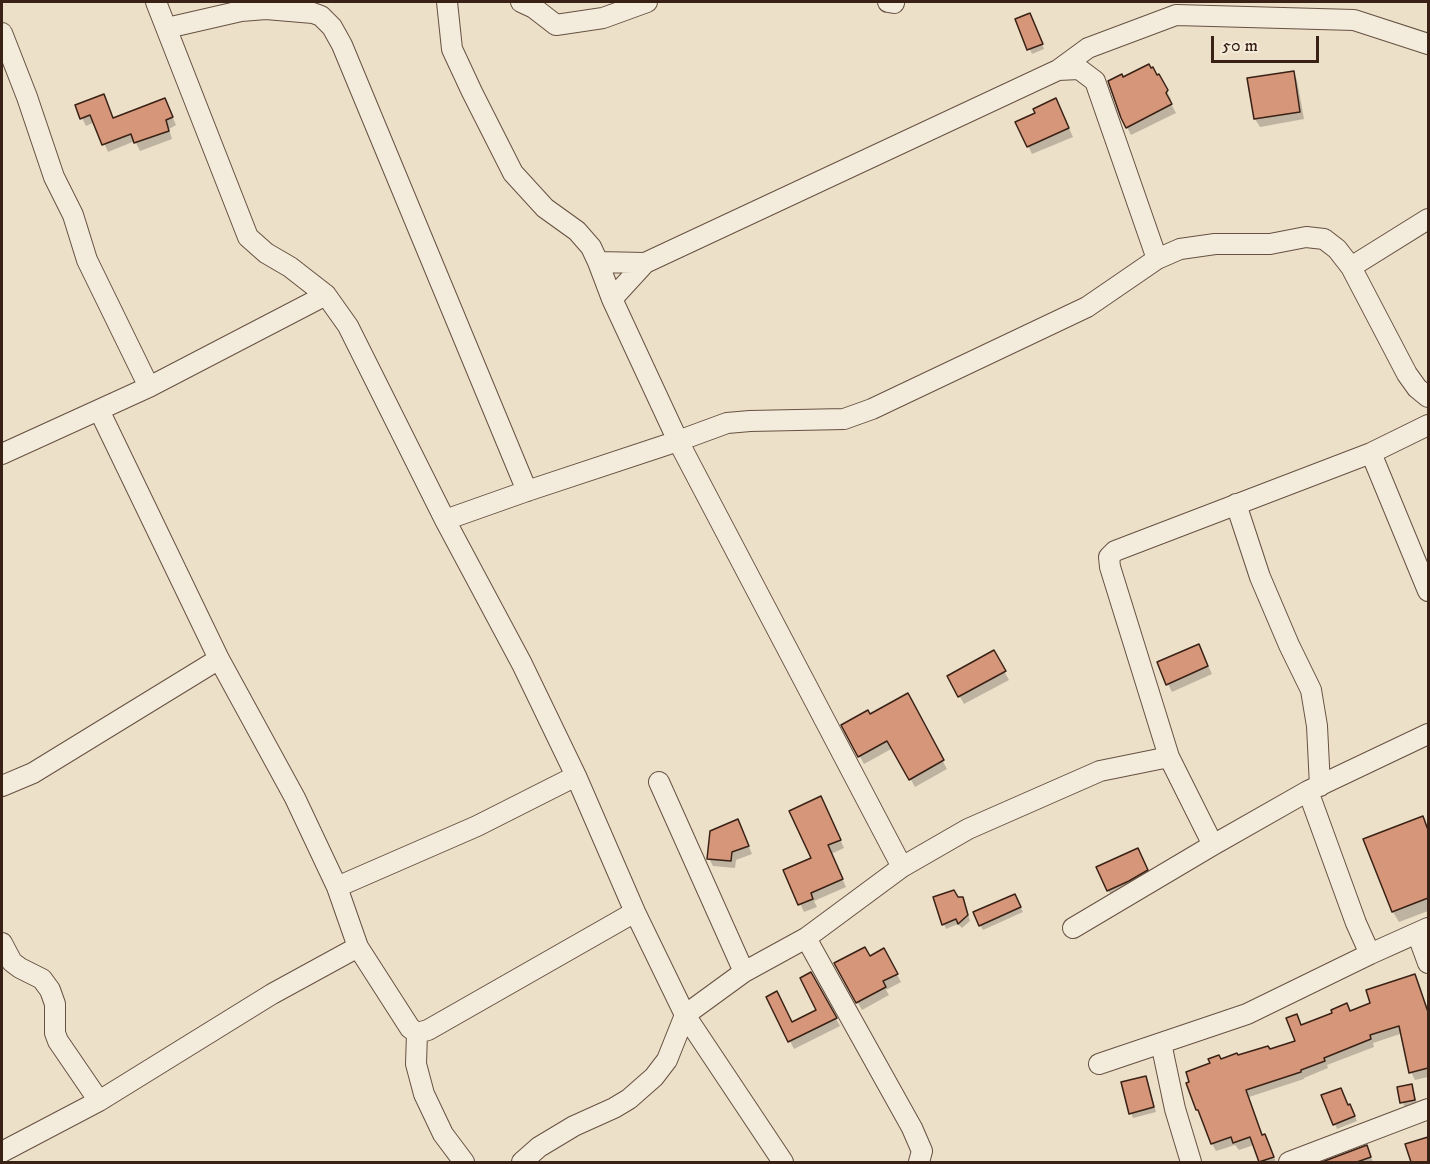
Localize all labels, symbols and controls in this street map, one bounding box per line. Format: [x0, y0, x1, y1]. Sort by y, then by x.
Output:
scale bar [1214, 24, 1322, 62]
text: 50 m [1222, 35, 1258, 57]

